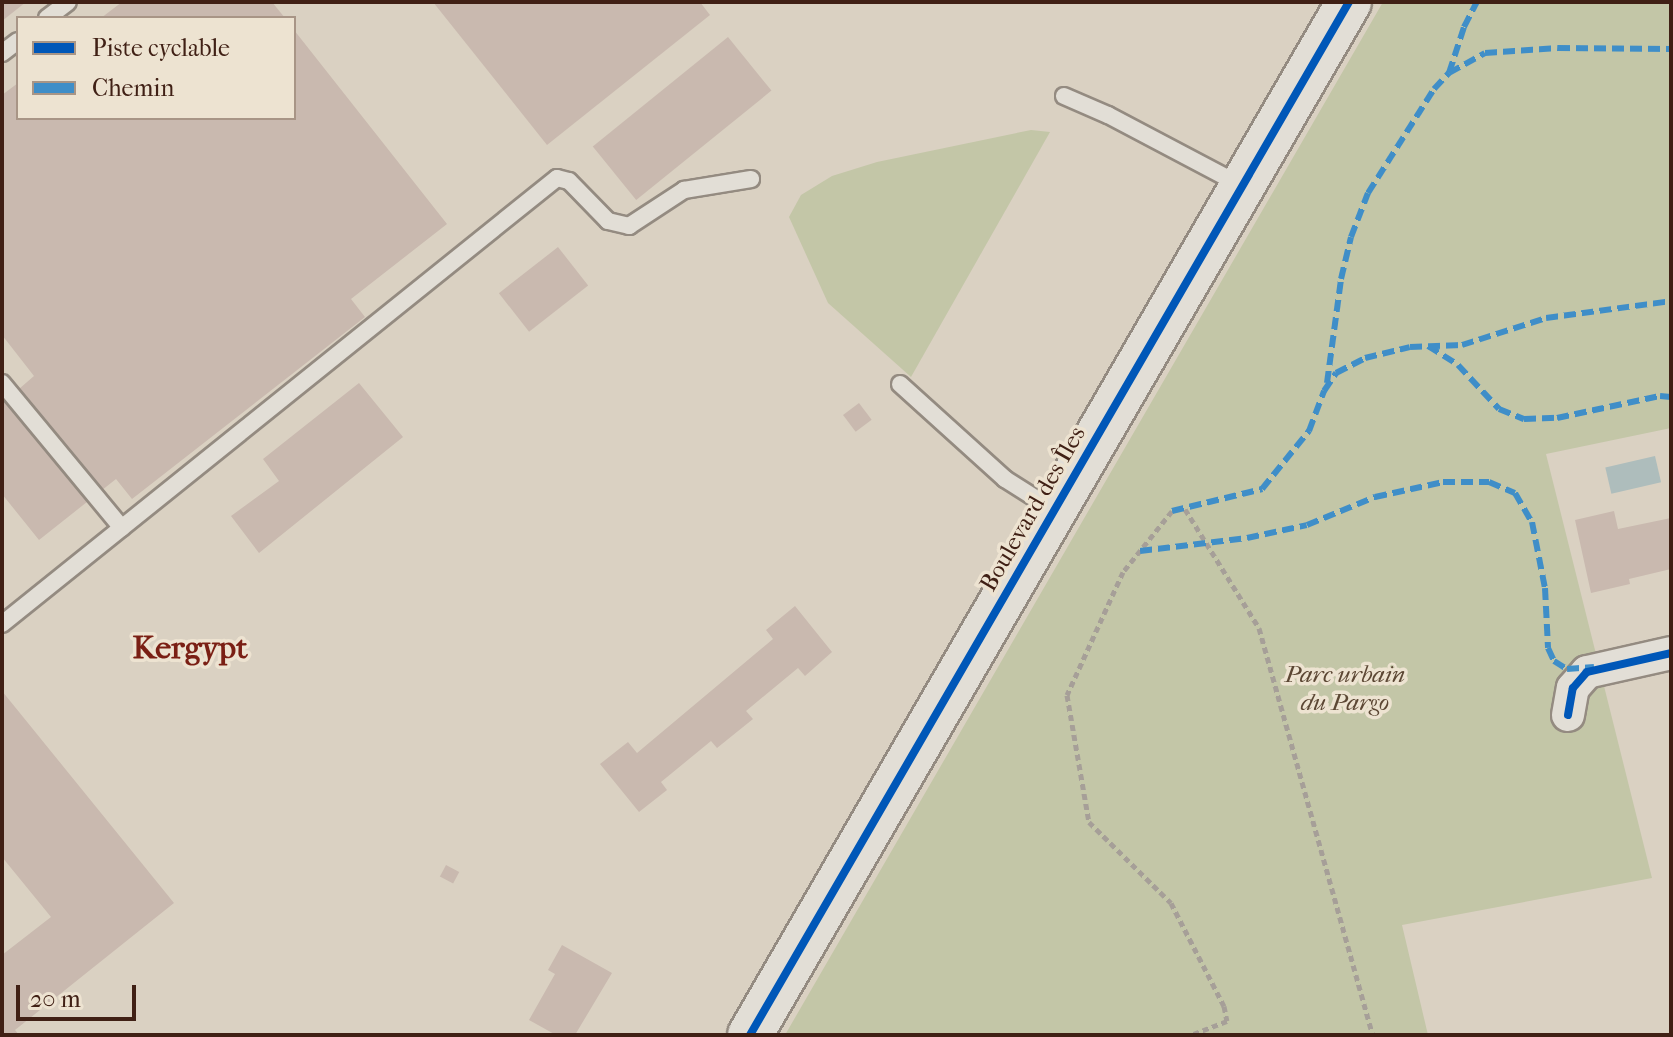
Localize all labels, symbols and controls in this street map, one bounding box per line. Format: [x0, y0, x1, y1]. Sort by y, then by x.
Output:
legend [16, 16, 296, 120]
text: Piste cyclable [92, 34, 230, 62]
text: Chemin [92, 74, 174, 102]
street label: Boulevard des Îles [974, 421, 1092, 597]
district label: Kergypt [132, 629, 248, 667]
park label: Parc urbain du Pargo [1285, 661, 1405, 717]
scale bar [20, 969, 140, 1019]
text: 20 m [30, 985, 81, 1013]

